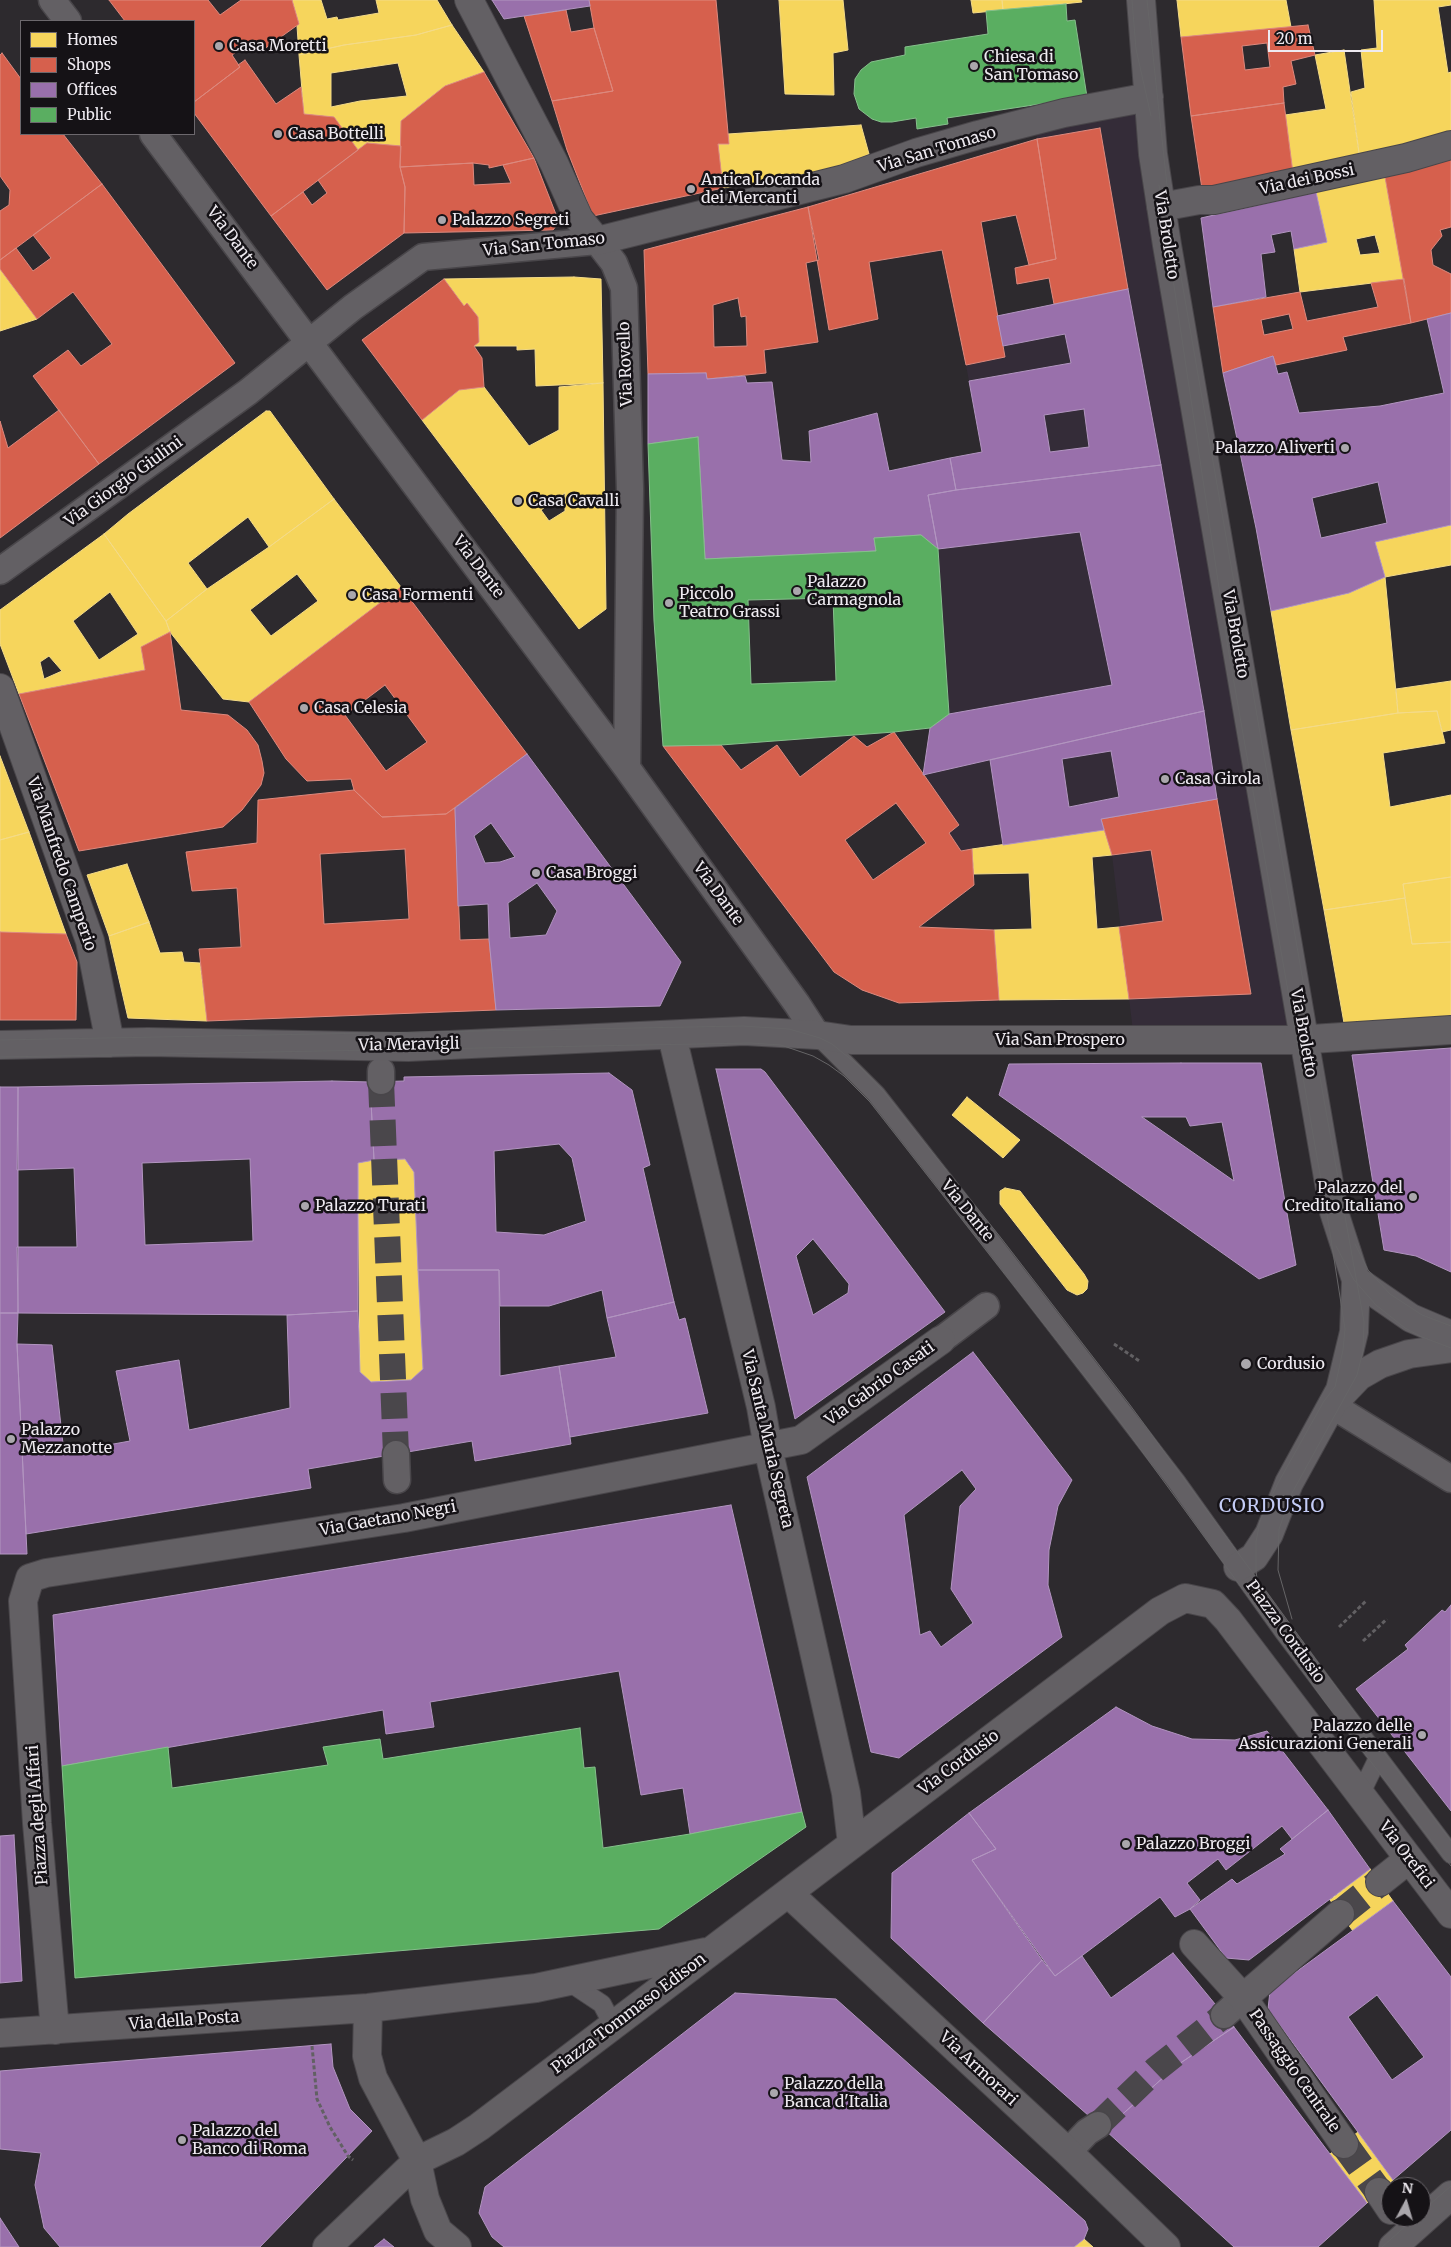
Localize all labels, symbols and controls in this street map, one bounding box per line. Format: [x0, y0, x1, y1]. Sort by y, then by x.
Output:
legend [20, 20, 195, 135]
scale bar [1271, 20, 1386, 52]
text: 20 m [1276, 29, 1313, 48]
text: Homes [67, 30, 118, 49]
place label: Casa Moretti [229, 36, 327, 56]
marker: Casa Moretti [213, 40, 225, 52]
place label: Chiesa di San Tomaso [984, 47, 1078, 85]
text: Shops [67, 55, 111, 74]
marker: Chiesa di San Tomaso [968, 60, 980, 72]
text: Offices [67, 80, 117, 99]
text: Public [67, 105, 112, 124]
street label: Via San Tomaso [876, 123, 998, 177]
place label: Casa Bottelli [288, 124, 384, 144]
marker: Casa Bottelli [272, 128, 284, 140]
street label: Via dei Bossi [1258, 161, 1356, 199]
place label: Antica Locanda dei Mercanti [701, 170, 820, 208]
marker: Antica Locanda dei Mercanti [685, 183, 697, 195]
street label: Via Broletto [1150, 189, 1182, 281]
street label: Via Dante [202, 203, 262, 273]
place label: Palazzo Segreti [452, 210, 570, 230]
marker: Palazzo Segreti [436, 214, 448, 226]
street label: Via San Tomaso [482, 229, 606, 261]
street label: Via Rovello [615, 321, 637, 407]
street label: Via Giorgio Giulini [61, 433, 187, 531]
place label: Palazzo Aliverti [1215, 438, 1335, 458]
marker: Palazzo Aliverti [1339, 442, 1351, 454]
place label: Casa Cavalli [528, 491, 619, 511]
marker: Casa Cavalli [512, 495, 524, 507]
street label: Via Dante [448, 532, 508, 602]
place label: Palazzo Carmagnola [807, 572, 901, 610]
place label: Piccolo Teatro Grassi [679, 584, 780, 622]
place label: Casa Formenti [362, 585, 473, 605]
marker: Palazzo Carmagnola [791, 585, 803, 597]
street label: Via Broletto [1218, 588, 1252, 680]
marker: Casa Formenti [346, 589, 358, 601]
marker: Piccolo Teatro Grassi [663, 597, 675, 609]
place label: Casa Celesia [314, 698, 407, 718]
marker: Casa Celesia [298, 702, 310, 714]
place label: Casa Girola [1175, 769, 1261, 789]
marker: Casa Girola [1159, 773, 1171, 785]
street label: Via Manfredo Camperio [22, 775, 100, 953]
street label: Via Dante [689, 859, 747, 929]
place label: Casa Broggi [546, 863, 637, 883]
marker: Casa Broggi [530, 867, 542, 879]
street label: Via Broletto [1286, 987, 1320, 1079]
street label: Via San Prospero [995, 1030, 1125, 1050]
street label: Via Meravigli [358, 1035, 460, 1055]
street label: Via Dante [936, 1176, 998, 1246]
place label: Palazzo del Credito Italiano [1285, 1178, 1403, 1216]
marker: Palazzo del Credito Italiano [1407, 1191, 1419, 1203]
place label: Palazzo Turati [315, 1196, 426, 1216]
marker: Palazzo Turati [299, 1200, 311, 1212]
street label: Via Gabrio Casati [822, 1338, 938, 1430]
street label: Via Santa Maria Segreta [737, 1348, 797, 1530]
place label: Cordusio [1257, 1354, 1325, 1374]
marker: Cordusio [1239, 1357, 1253, 1371]
place label: Palazzo Mezzanotte [21, 1420, 112, 1458]
marker: Palazzo Mezzanotte [5, 1433, 17, 1445]
district label: CORDUSIO [1218, 1496, 1326, 1518]
street label: Via Gaetano Negri [318, 1498, 458, 1540]
street label: Piazza Cordusio [1241, 1577, 1329, 1687]
place label: Palazzo delle Assicurazioni Generali [1239, 1716, 1412, 1754]
street label: Via Cordusio [915, 1726, 1003, 1800]
marker: Palazzo delle Assicurazioni Generali [1416, 1729, 1428, 1741]
street label: Piazza degli Affari [24, 1744, 52, 1886]
street label: Via Orefici [1374, 1817, 1438, 1893]
place label: Palazzo Broggi [1136, 1834, 1250, 1854]
marker: Palazzo Broggi [1120, 1838, 1132, 1850]
street label: Piazza Tommaso Edison [548, 1950, 710, 2078]
street label: Passaggio Centrale [1244, 2006, 1344, 2136]
street label: Via della Posta [128, 2008, 240, 2034]
street label: Via Armorari [935, 2028, 1021, 2110]
place label: Palazzo della Banca d'Italia [784, 2074, 888, 2112]
marker: Palazzo della Banca d'Italia [768, 2087, 780, 2099]
place label: Palazzo del Banco di Roma [192, 2121, 307, 2159]
marker: Palazzo del Banco di Roma [176, 2134, 188, 2146]
north arrow [1381, 2177, 1431, 2227]
text: N [1401, 2179, 1414, 2198]

